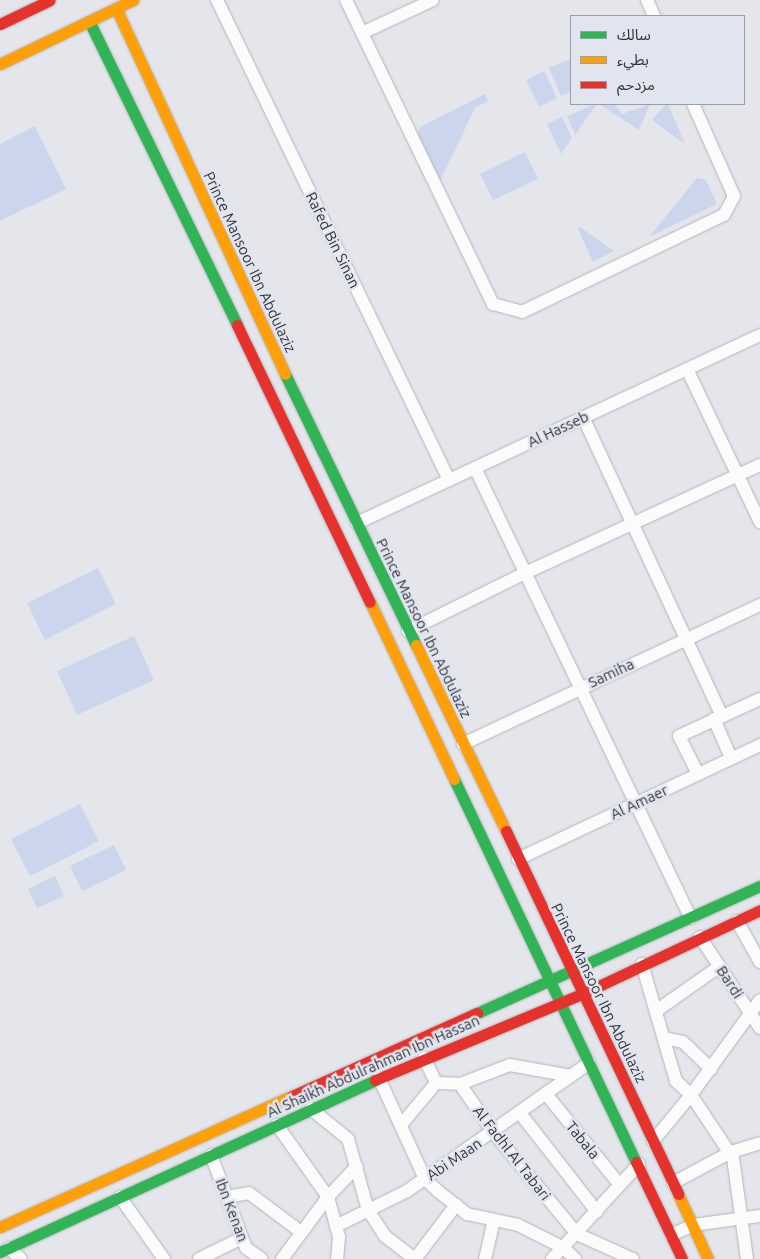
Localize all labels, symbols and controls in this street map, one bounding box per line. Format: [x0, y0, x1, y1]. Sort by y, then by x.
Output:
legend [570, 15, 745, 105]
text: سالك [617, 26, 651, 43]
text: بطيء [617, 51, 649, 68]
text: مزدحم [617, 76, 655, 93]
street label: Prince Mansoor Ibn Abdulaziz [200, 169, 300, 355]
street label: Rafed Bin Sinan [302, 189, 364, 291]
street label: Al Hasseb [525, 407, 591, 451]
street label: Prince Mansoor Ibn Abdulaziz [373, 535, 475, 721]
street label: Samiha [585, 655, 637, 691]
street label: Al Amaer [607, 781, 671, 823]
street label: Prince Mansoor Ibn Abdulaziz [548, 900, 650, 1086]
street label: Bardi [713, 962, 747, 1002]
street label: Al Shaikh Abdulrahman Ibn Hassan [264, 1011, 482, 1121]
street label: Al Fadhl Al Tabari [469, 1102, 555, 1204]
street label: Tabala [562, 1117, 604, 1163]
street label: Abi Maan [423, 1134, 485, 1184]
street label: Ibn Kenan [212, 1176, 252, 1244]

